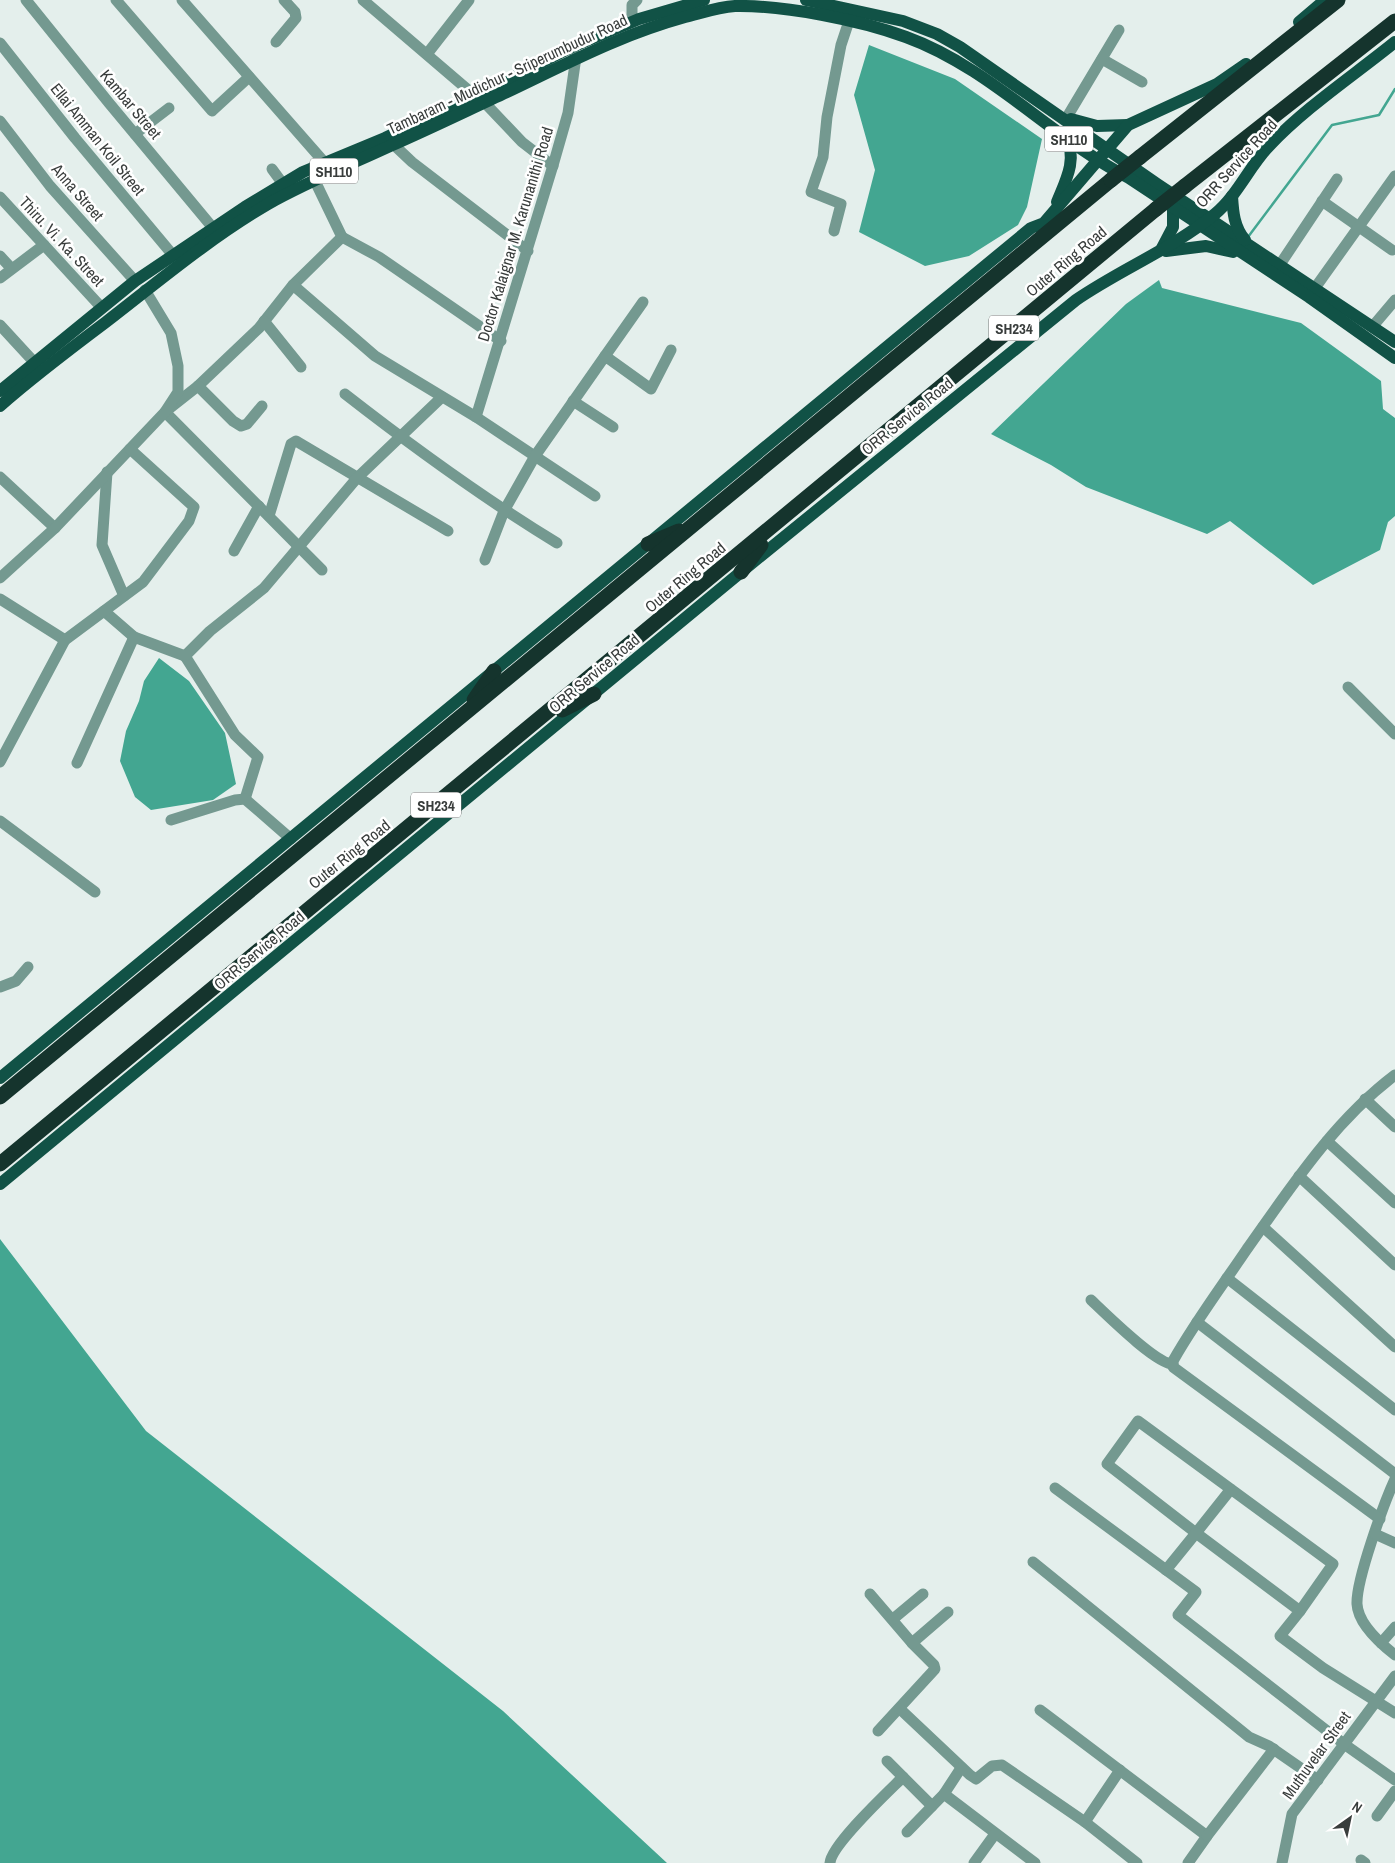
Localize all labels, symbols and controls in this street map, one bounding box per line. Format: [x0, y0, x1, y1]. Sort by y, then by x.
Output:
street label: Tambaram - Mudichur - Sriperumbudur Road [383, 9, 631, 139]
street label: Kambar Street [95, 65, 167, 144]
street label: Ellai Amman Koil Street [46, 78, 150, 200]
street label: ORR Service Road [1190, 114, 1282, 212]
street label: Doctor Kalaignar M. Karunanithi Road [472, 124, 558, 344]
road number: SH110 [1045, 126, 1093, 152]
street label: Anna Street [46, 158, 109, 226]
road number: SH110 [310, 158, 358, 184]
street label: Thiru. Vi. Ka. Street [14, 191, 110, 291]
street label: Outer Ring Road [1021, 221, 1111, 301]
road number: SH234 [989, 316, 1039, 340]
street label: ORR Service Road [856, 372, 958, 460]
street label: Outer Ring Road [640, 537, 730, 617]
street label: ORR Service Road [544, 628, 644, 718]
road number: SH234 [411, 792, 461, 818]
street label: Outer Ring Road [304, 814, 394, 894]
street label: ORR Service Road [209, 905, 309, 995]
street label: Muthuvelar Street [1277, 1706, 1356, 1803]
north arrow [1325, 1793, 1375, 1843]
text: N [1349, 1797, 1365, 1817]

